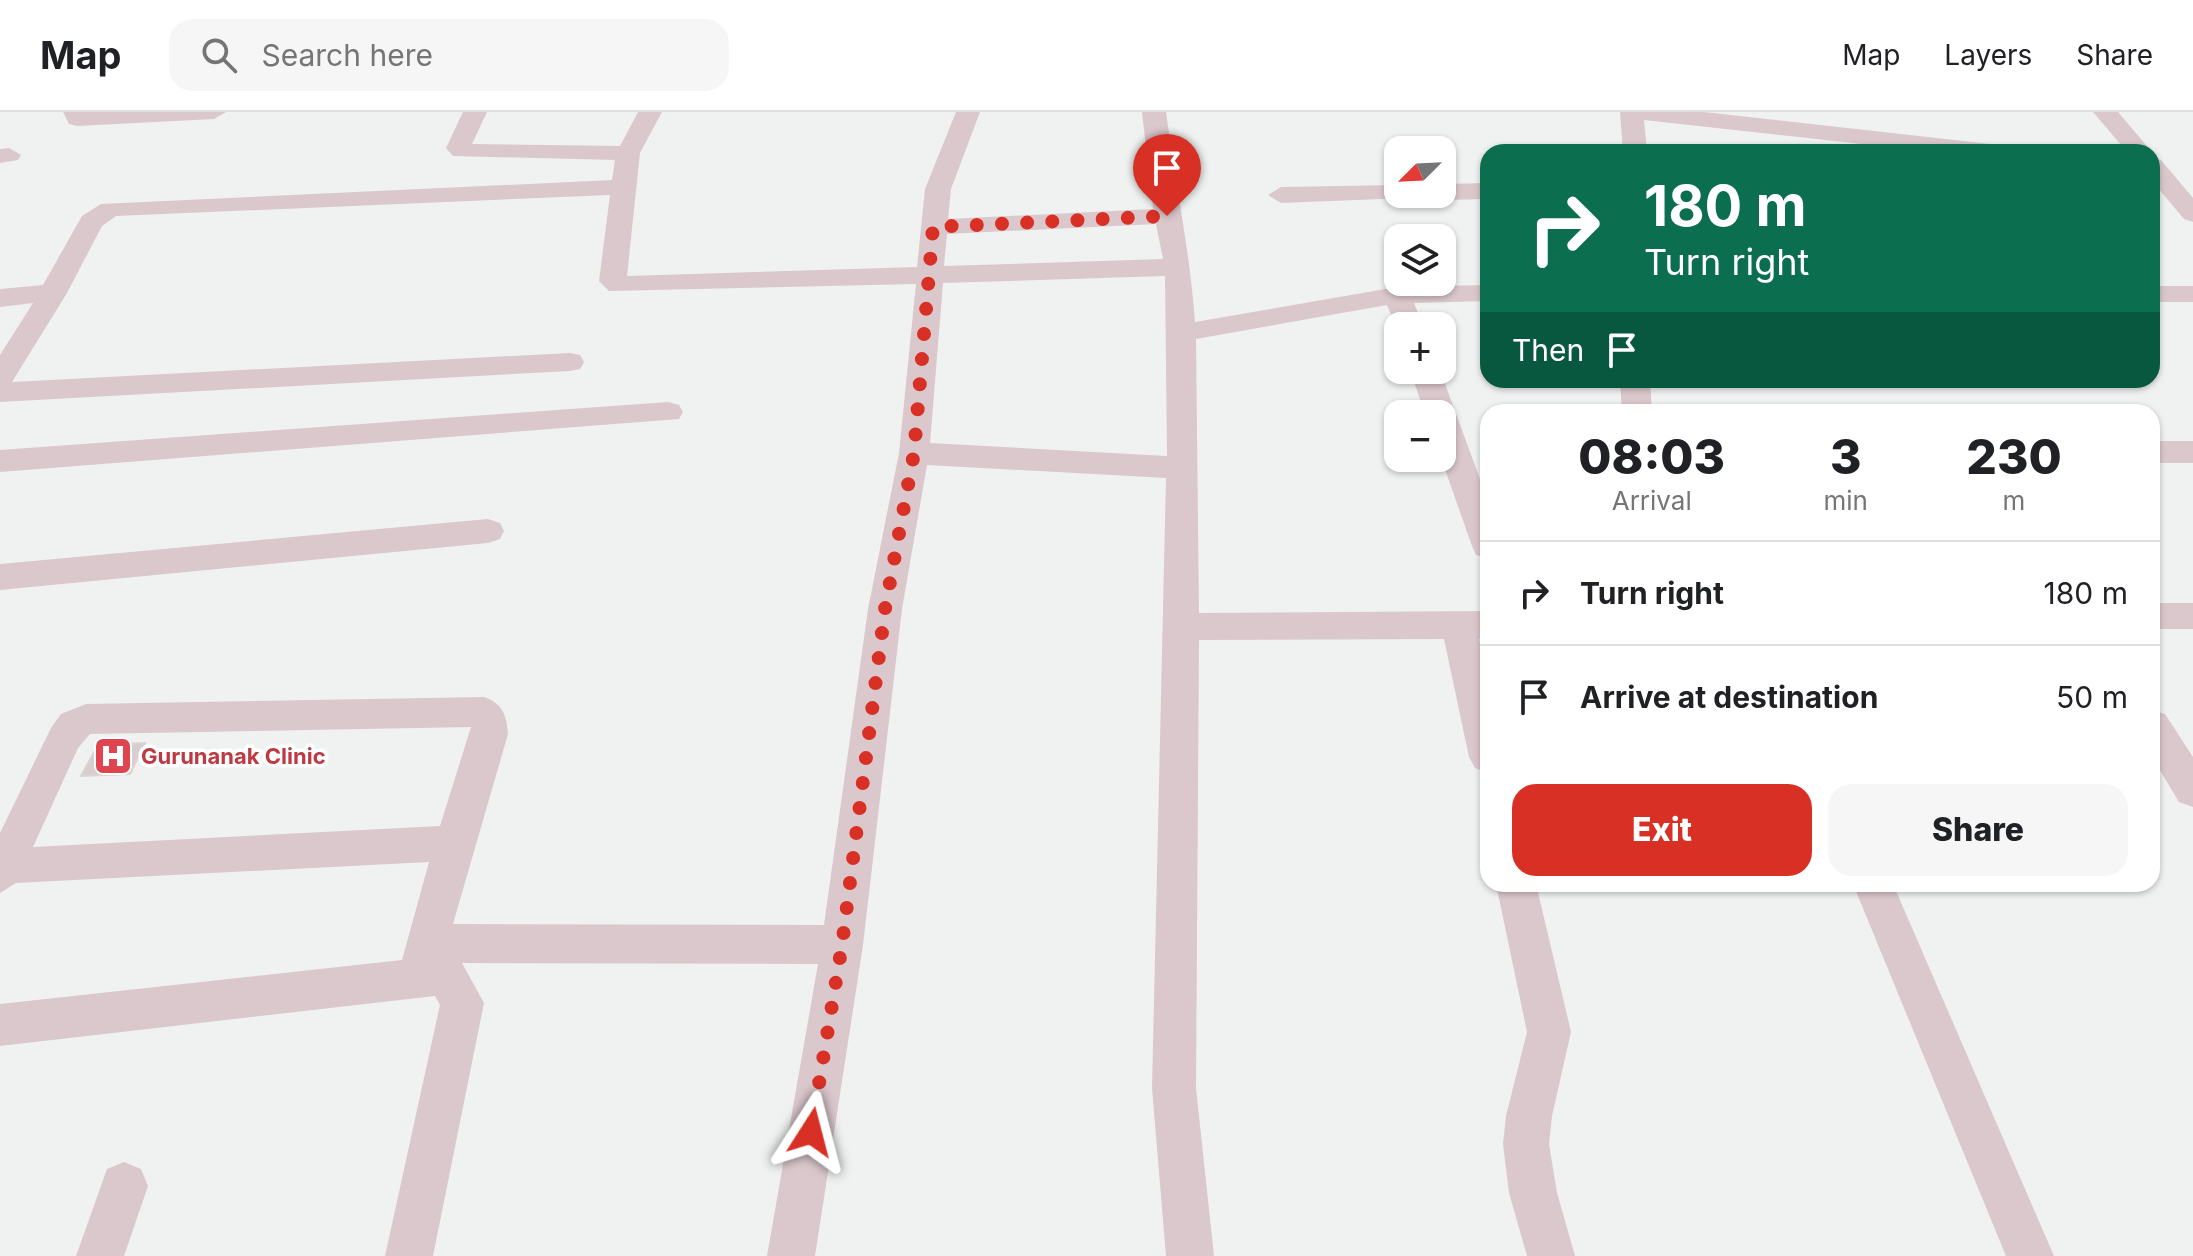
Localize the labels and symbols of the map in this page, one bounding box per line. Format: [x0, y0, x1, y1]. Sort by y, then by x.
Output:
pin [1133, 134, 1201, 216]
north arrow [1384, 136, 1456, 208]
hospital icon: Gurunanak Clinic [92, 735, 134, 777]
place label: Gurunanak Clinic [141, 743, 326, 769]
position arrow [769, 1090, 853, 1174]

